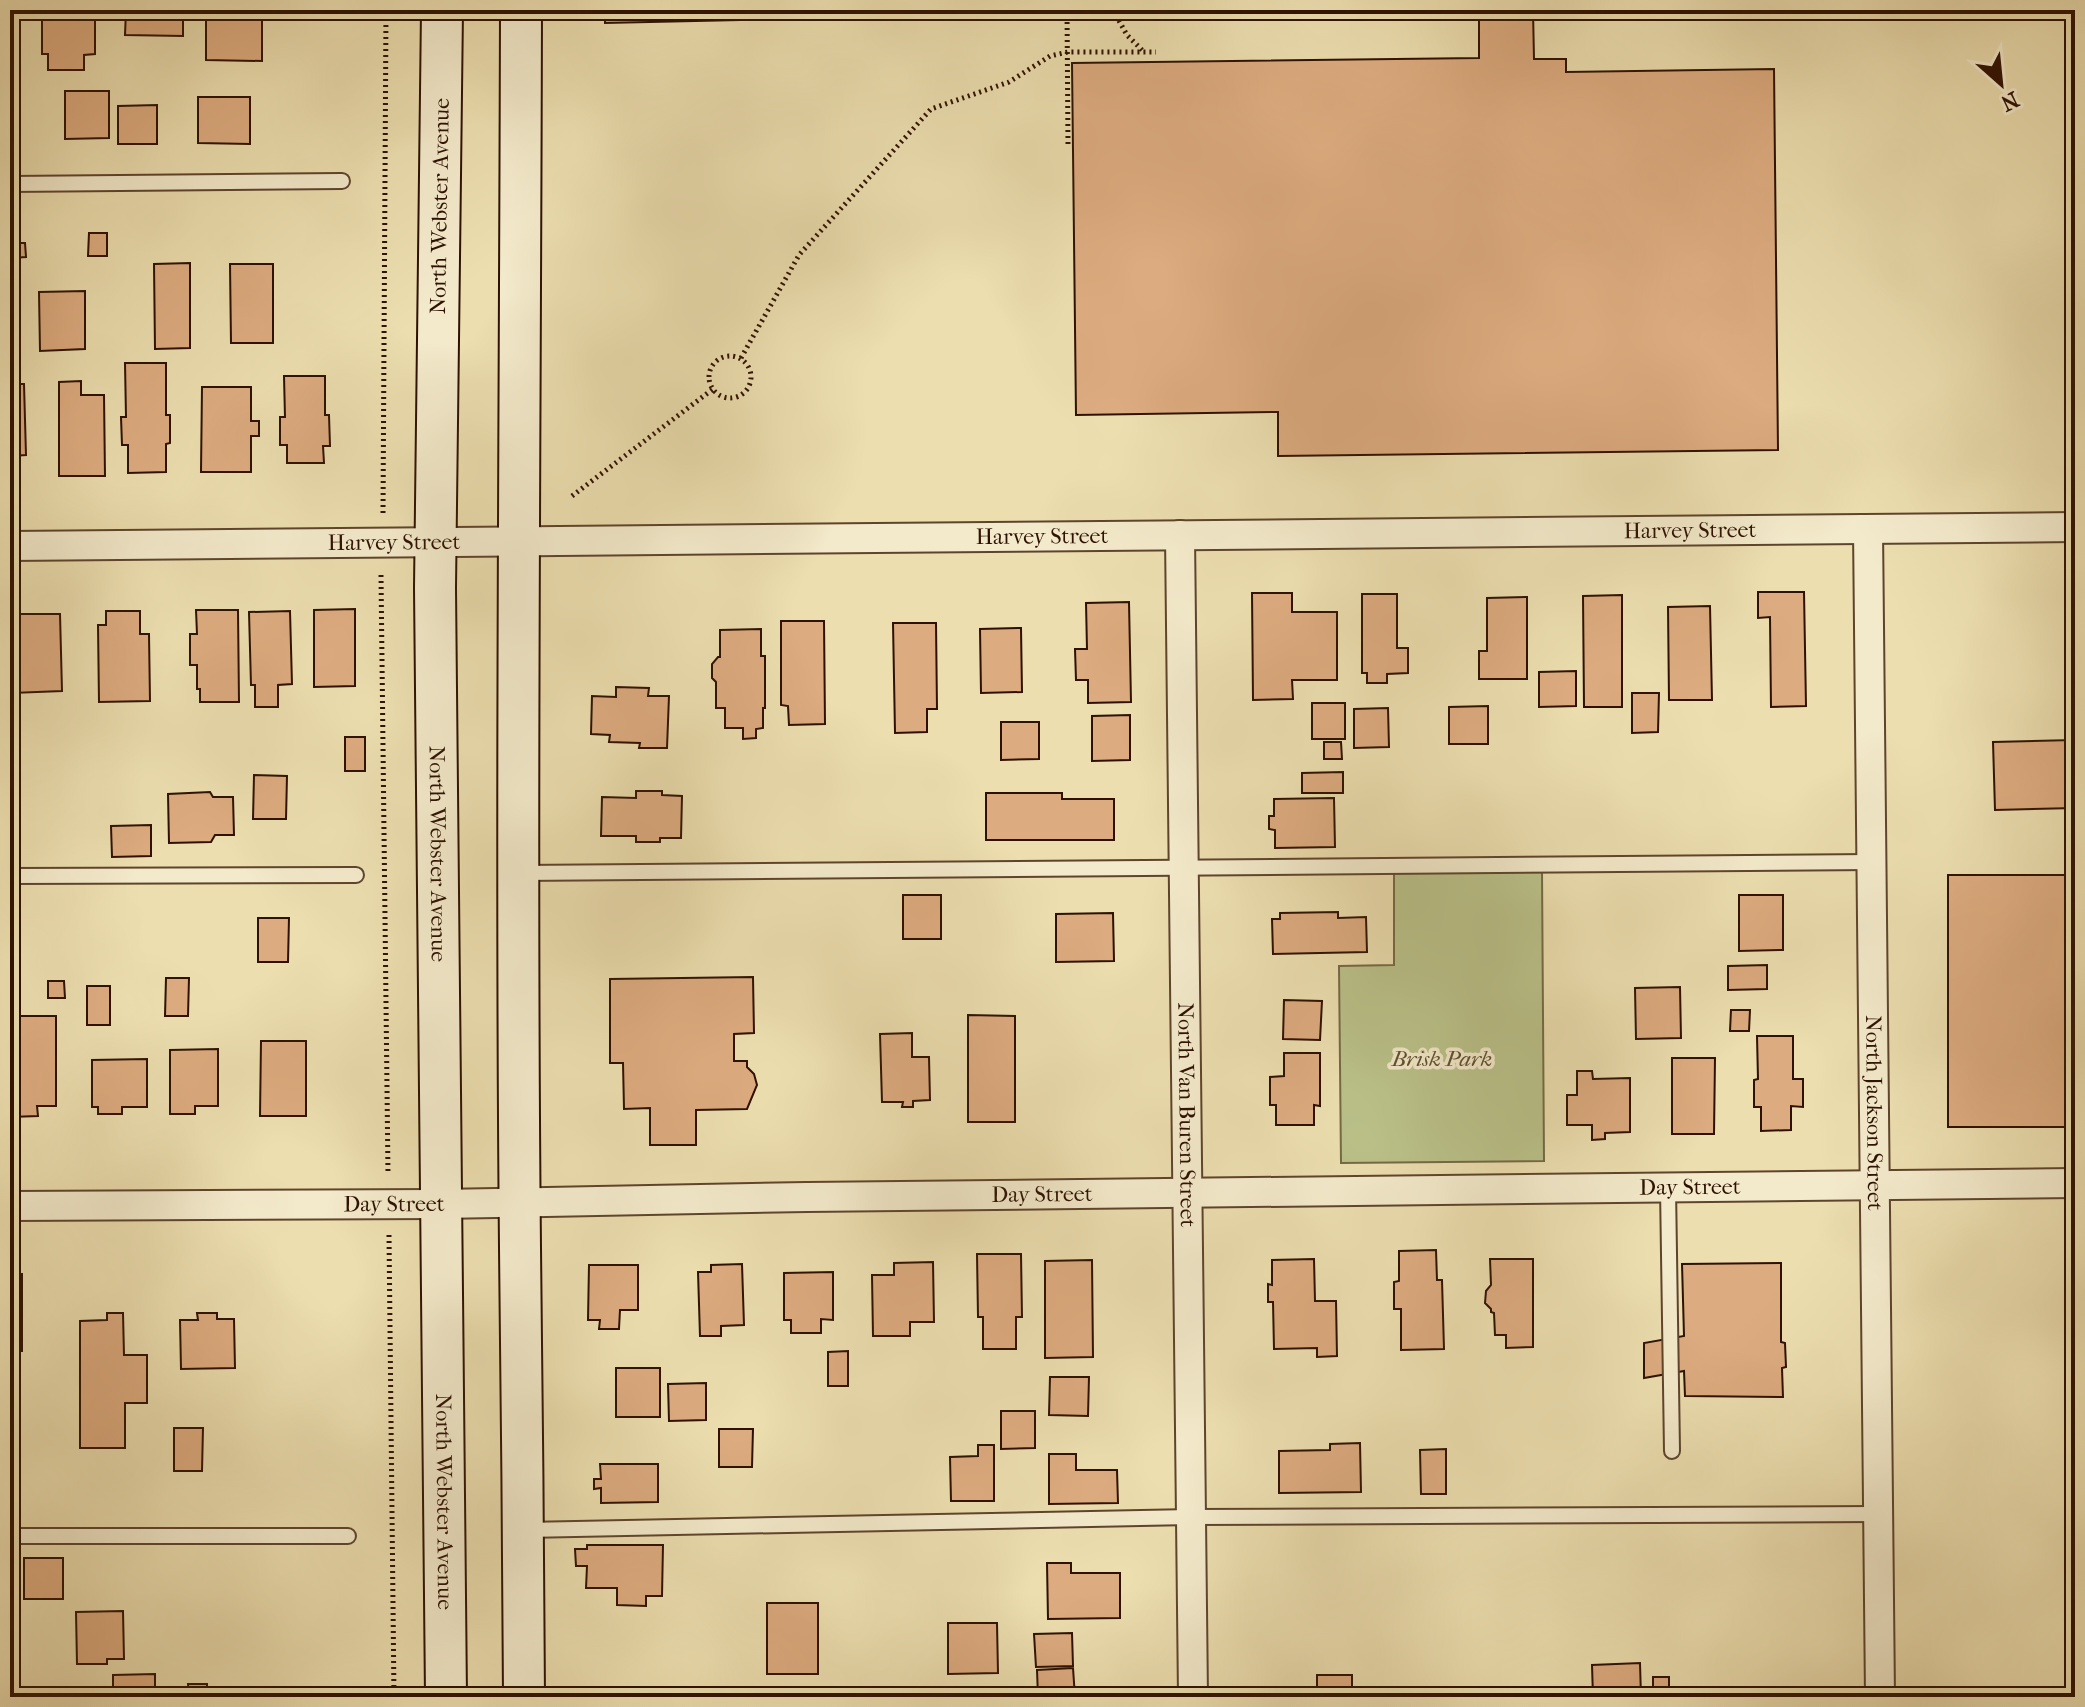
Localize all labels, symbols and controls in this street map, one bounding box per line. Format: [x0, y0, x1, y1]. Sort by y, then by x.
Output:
north arrow [1961, 44, 2041, 124]
text: N [1996, 86, 2023, 116]
street label: North Webster Avenue [425, 98, 455, 314]
street label: Harvey Street [1623, 517, 1757, 544]
street label: Harvey Street [976, 523, 1109, 550]
street label: Harvey Street [328, 529, 461, 556]
street label: North Webster Avenue [424, 746, 452, 962]
street label: North Van Buren Street [1172, 1002, 1201, 1228]
street label: North Jackson Street [1860, 1015, 1888, 1211]
park label: Brisk Park [1391, 1046, 1492, 1072]
street label: Day Street [1639, 1174, 1741, 1201]
street label: Day Street [991, 1181, 1093, 1208]
street label: Day Street [343, 1191, 445, 1217]
street label: North Webster Avenue [430, 1394, 458, 1610]

